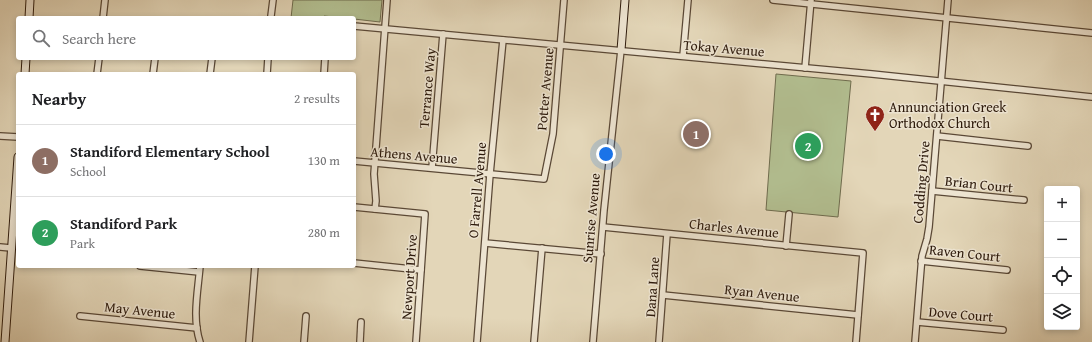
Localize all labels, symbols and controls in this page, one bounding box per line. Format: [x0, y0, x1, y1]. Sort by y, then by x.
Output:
search box [16, 16, 356, 60]
icon: search [30, 27, 52, 49]
text: Search here [62, 28, 136, 49]
street label: Tokay Avenue [683, 34, 766, 62]
street label: Potter Avenue [531, 46, 559, 131]
street label: Terrance Way [414, 47, 440, 129]
text: Nearby [32, 86, 86, 111]
text: 2 results [294, 89, 340, 108]
place label: Annunciation Greek Orthodox Church [889, 97, 1007, 133]
church icon: Annunciation Greek Orthodox Church [864, 104, 886, 132]
pin: 1 [683, 119, 709, 149]
pin: 2 [795, 131, 821, 161]
street label: Codding Drive [907, 139, 935, 224]
text: Standiford Elementary School [70, 141, 270, 162]
street label: Athens Avenue [370, 141, 459, 169]
street label: O Farrell Avenue [463, 141, 491, 239]
your location [596, 144, 616, 164]
text: 1 [42, 151, 48, 170]
text: 130 m [308, 151, 340, 170]
text: School [70, 162, 106, 181]
street label: Brian Court [944, 170, 1014, 198]
street label: Sunrise Avenue [577, 172, 605, 264]
map controls [1044, 186, 1080, 330]
button: + [1044, 186, 1080, 222]
text: Standiford Park [70, 213, 177, 234]
street label: Charles Avenue [688, 213, 780, 243]
button: − [1044, 222, 1080, 258]
text: 2 [42, 223, 48, 242]
text: 280 m [308, 223, 340, 242]
street label: Newport Drive [396, 233, 422, 320]
text: Park [70, 234, 95, 253]
street label: Raven Court [928, 239, 1002, 267]
street label: Dana Lane [640, 256, 664, 318]
button: locate [1044, 258, 1080, 294]
street label: Ryan Avenue [723, 279, 801, 307]
button: layers [1044, 294, 1080, 330]
street label: May Avenue [104, 296, 177, 324]
street label: Dove Court [928, 301, 994, 327]

